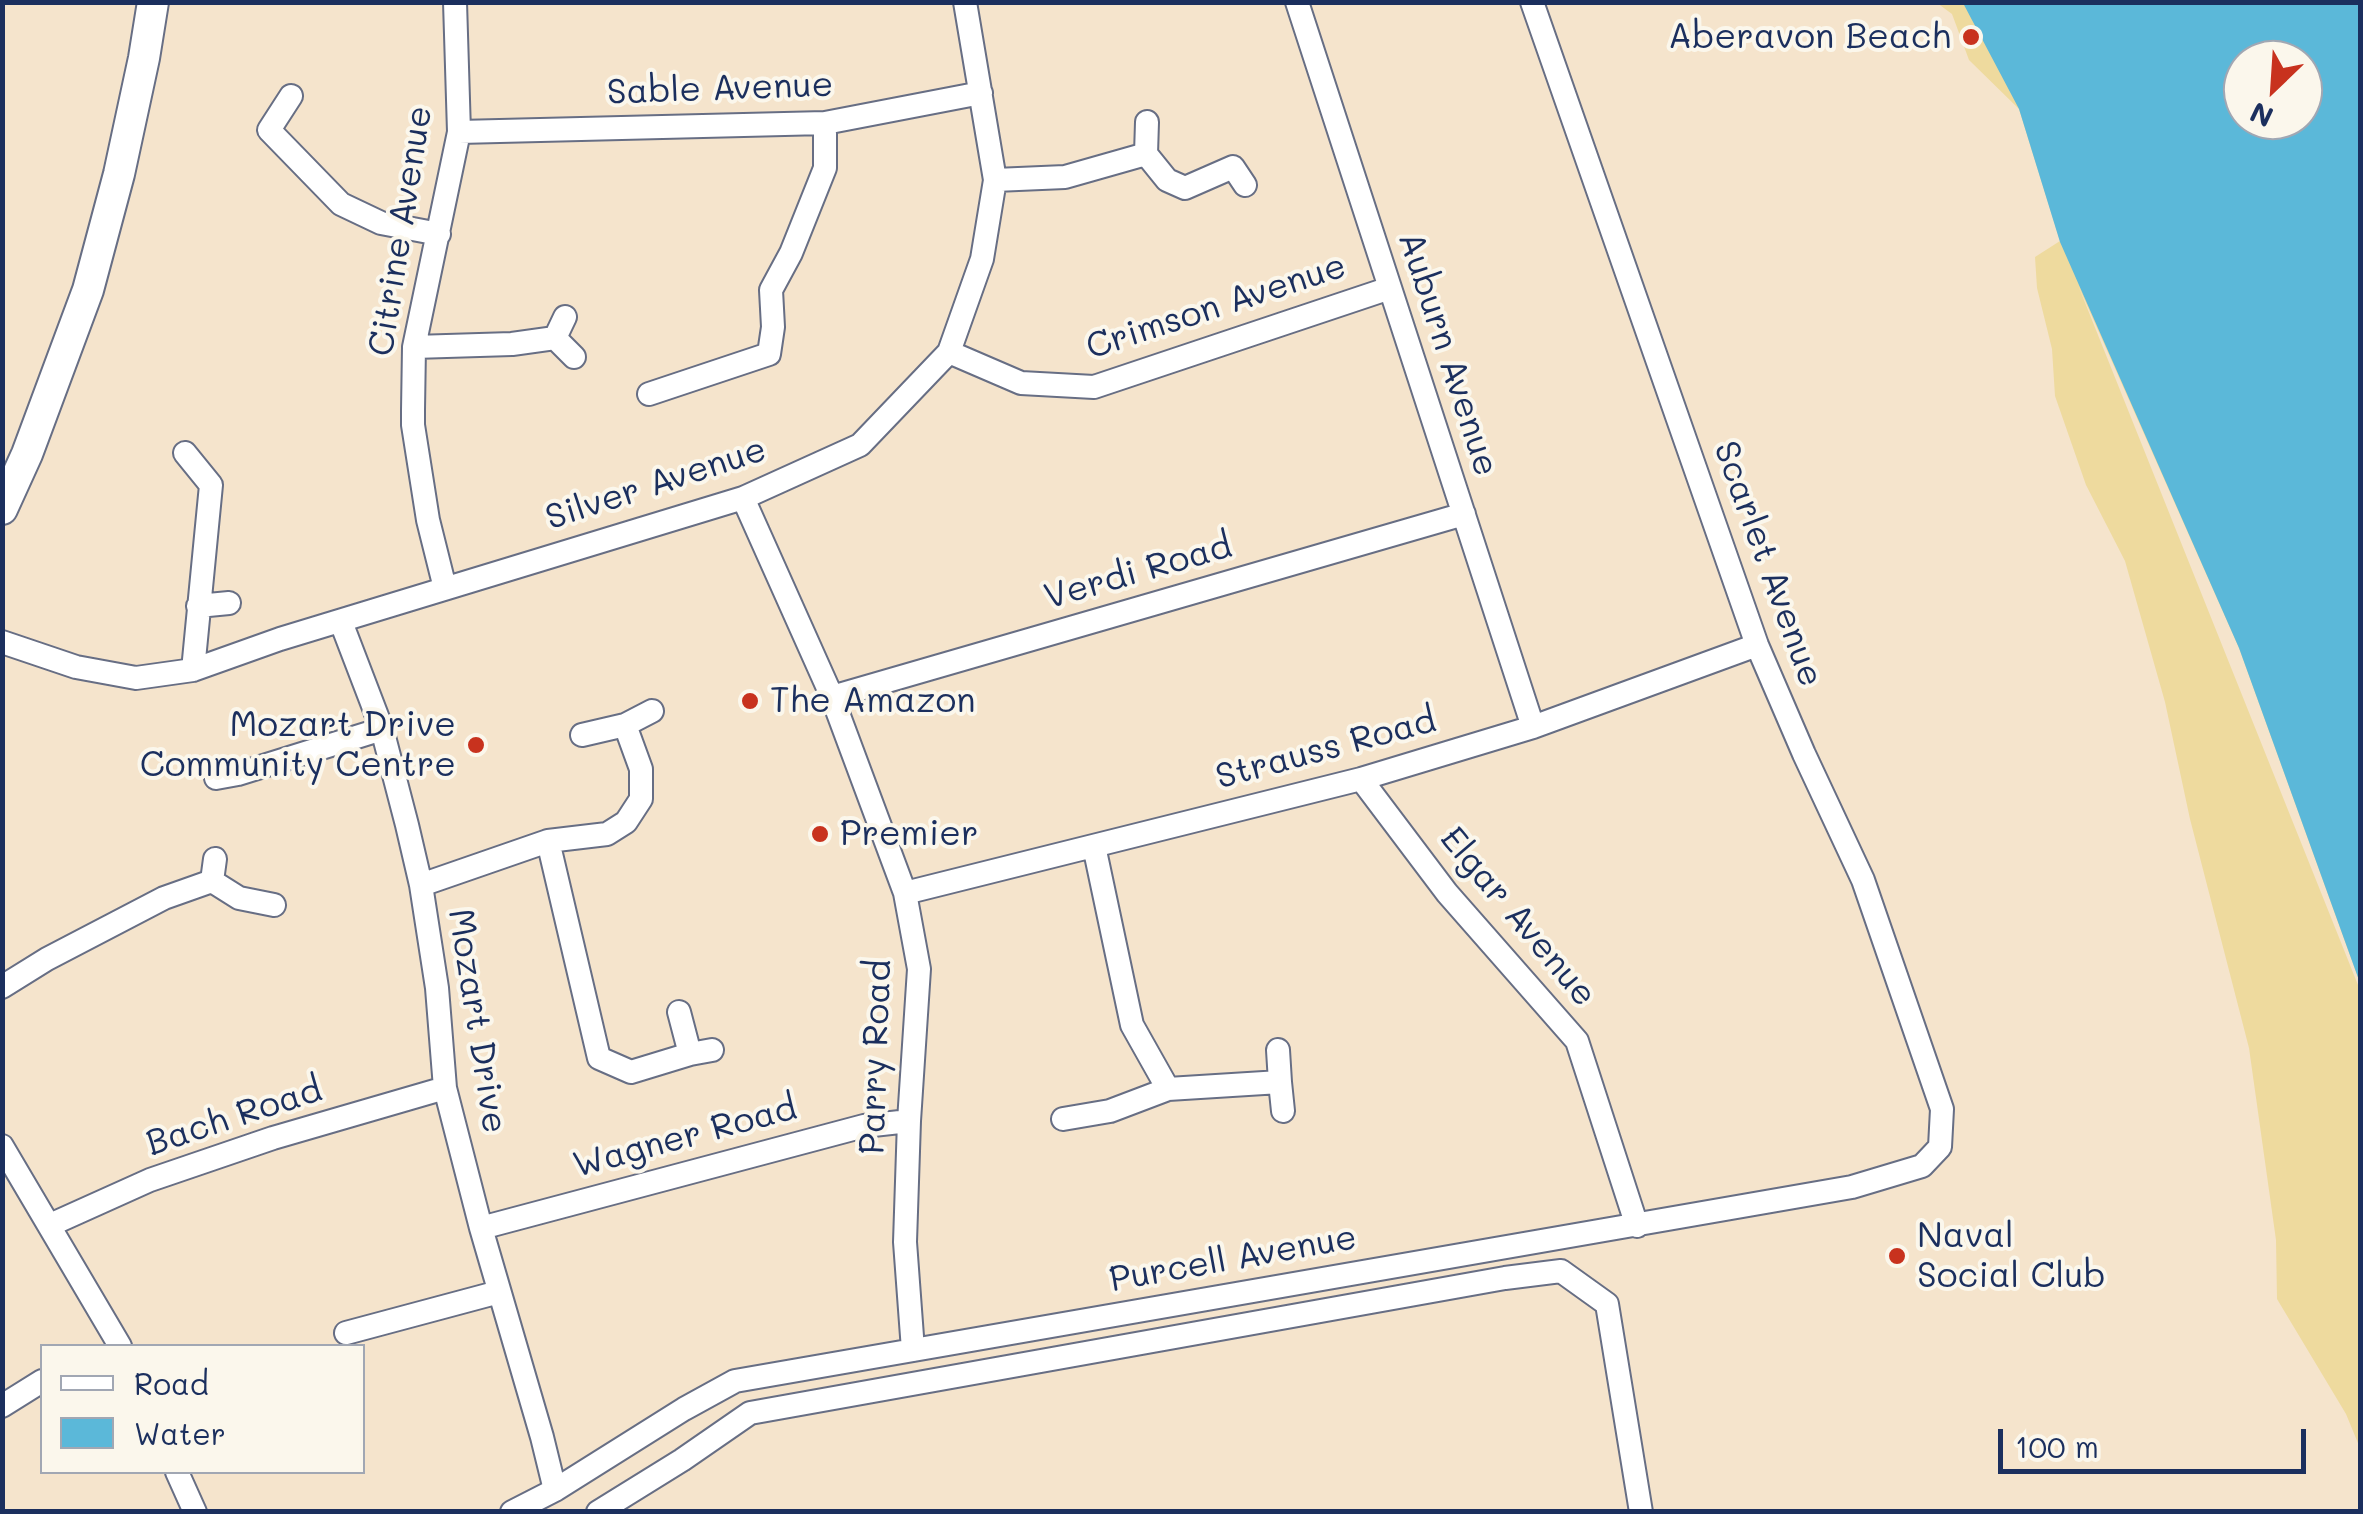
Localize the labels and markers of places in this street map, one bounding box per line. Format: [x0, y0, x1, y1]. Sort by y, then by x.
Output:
place label: Aberavon Beach [1668, 16, 1951, 58]
marker: Aberavon Beach [1960, 26, 1982, 48]
place label: The Amazon [770, 680, 976, 722]
marker: The Amazon [739, 690, 761, 712]
place label: Mozart Drive Community Centre [140, 704, 456, 786]
marker: Mozart Drive Community Centre [465, 734, 487, 756]
place label: Premier [840, 813, 978, 855]
marker: Premier [809, 823, 831, 845]
place label: Naval Social Club [1917, 1215, 2106, 1297]
marker: Naval Social Club [1886, 1245, 1908, 1267]

